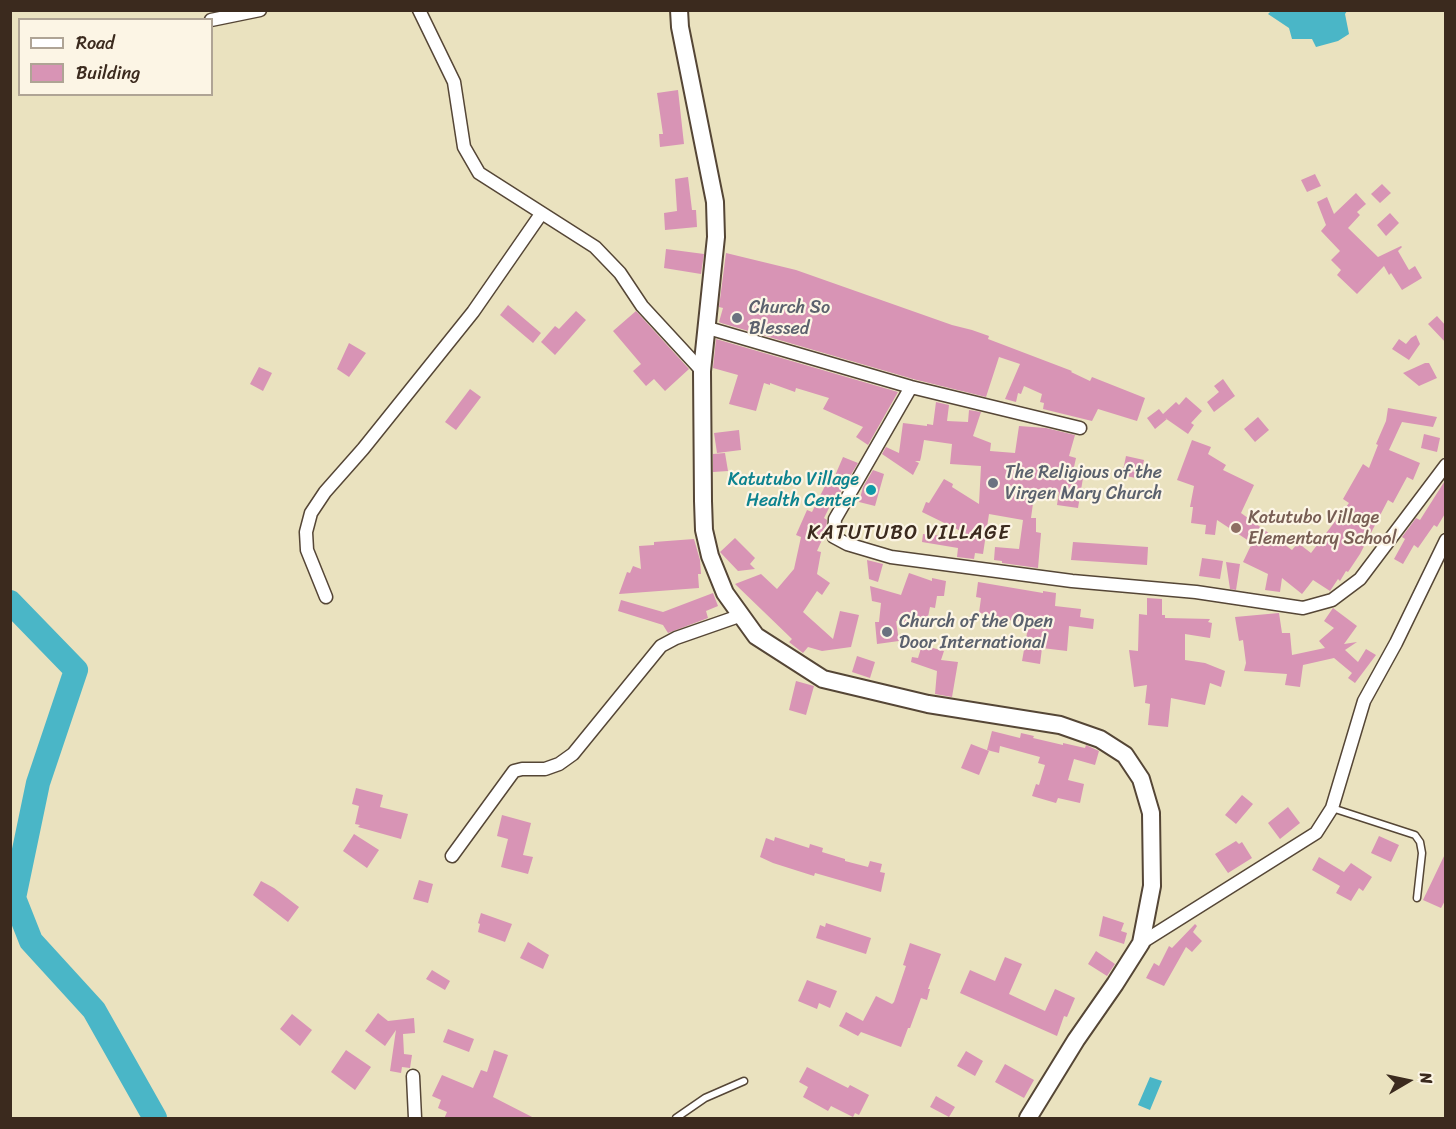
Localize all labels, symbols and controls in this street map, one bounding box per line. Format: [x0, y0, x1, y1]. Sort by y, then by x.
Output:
legend [18, 18, 213, 96]
text: Road [76, 27, 115, 59]
text: Building [76, 57, 140, 89]
place label: Church So Blessed [749, 297, 830, 340]
marker: Church So Blessed [730, 311, 744, 325]
place label: The Religious of the Virgen Mary Church [1005, 462, 1162, 504]
place label: Katutubo Village Health Center [728, 469, 859, 512]
marker: The Religious of the Virgen Mary Church [986, 476, 1000, 490]
marker: Katutubo Village Health Center [864, 483, 878, 497]
place label: Katutubo Village Elementary School [1248, 507, 1397, 550]
marker: Katutubo Village Elementary School [1229, 521, 1243, 535]
district label: KATUTUBO VILLAGE [808, 522, 1010, 546]
place label: Church of the Open Door International [899, 611, 1053, 654]
marker: Church of the Open Door International [880, 625, 894, 639]
north arrow [1378, 1051, 1438, 1111]
text: N [1411, 1070, 1441, 1086]

